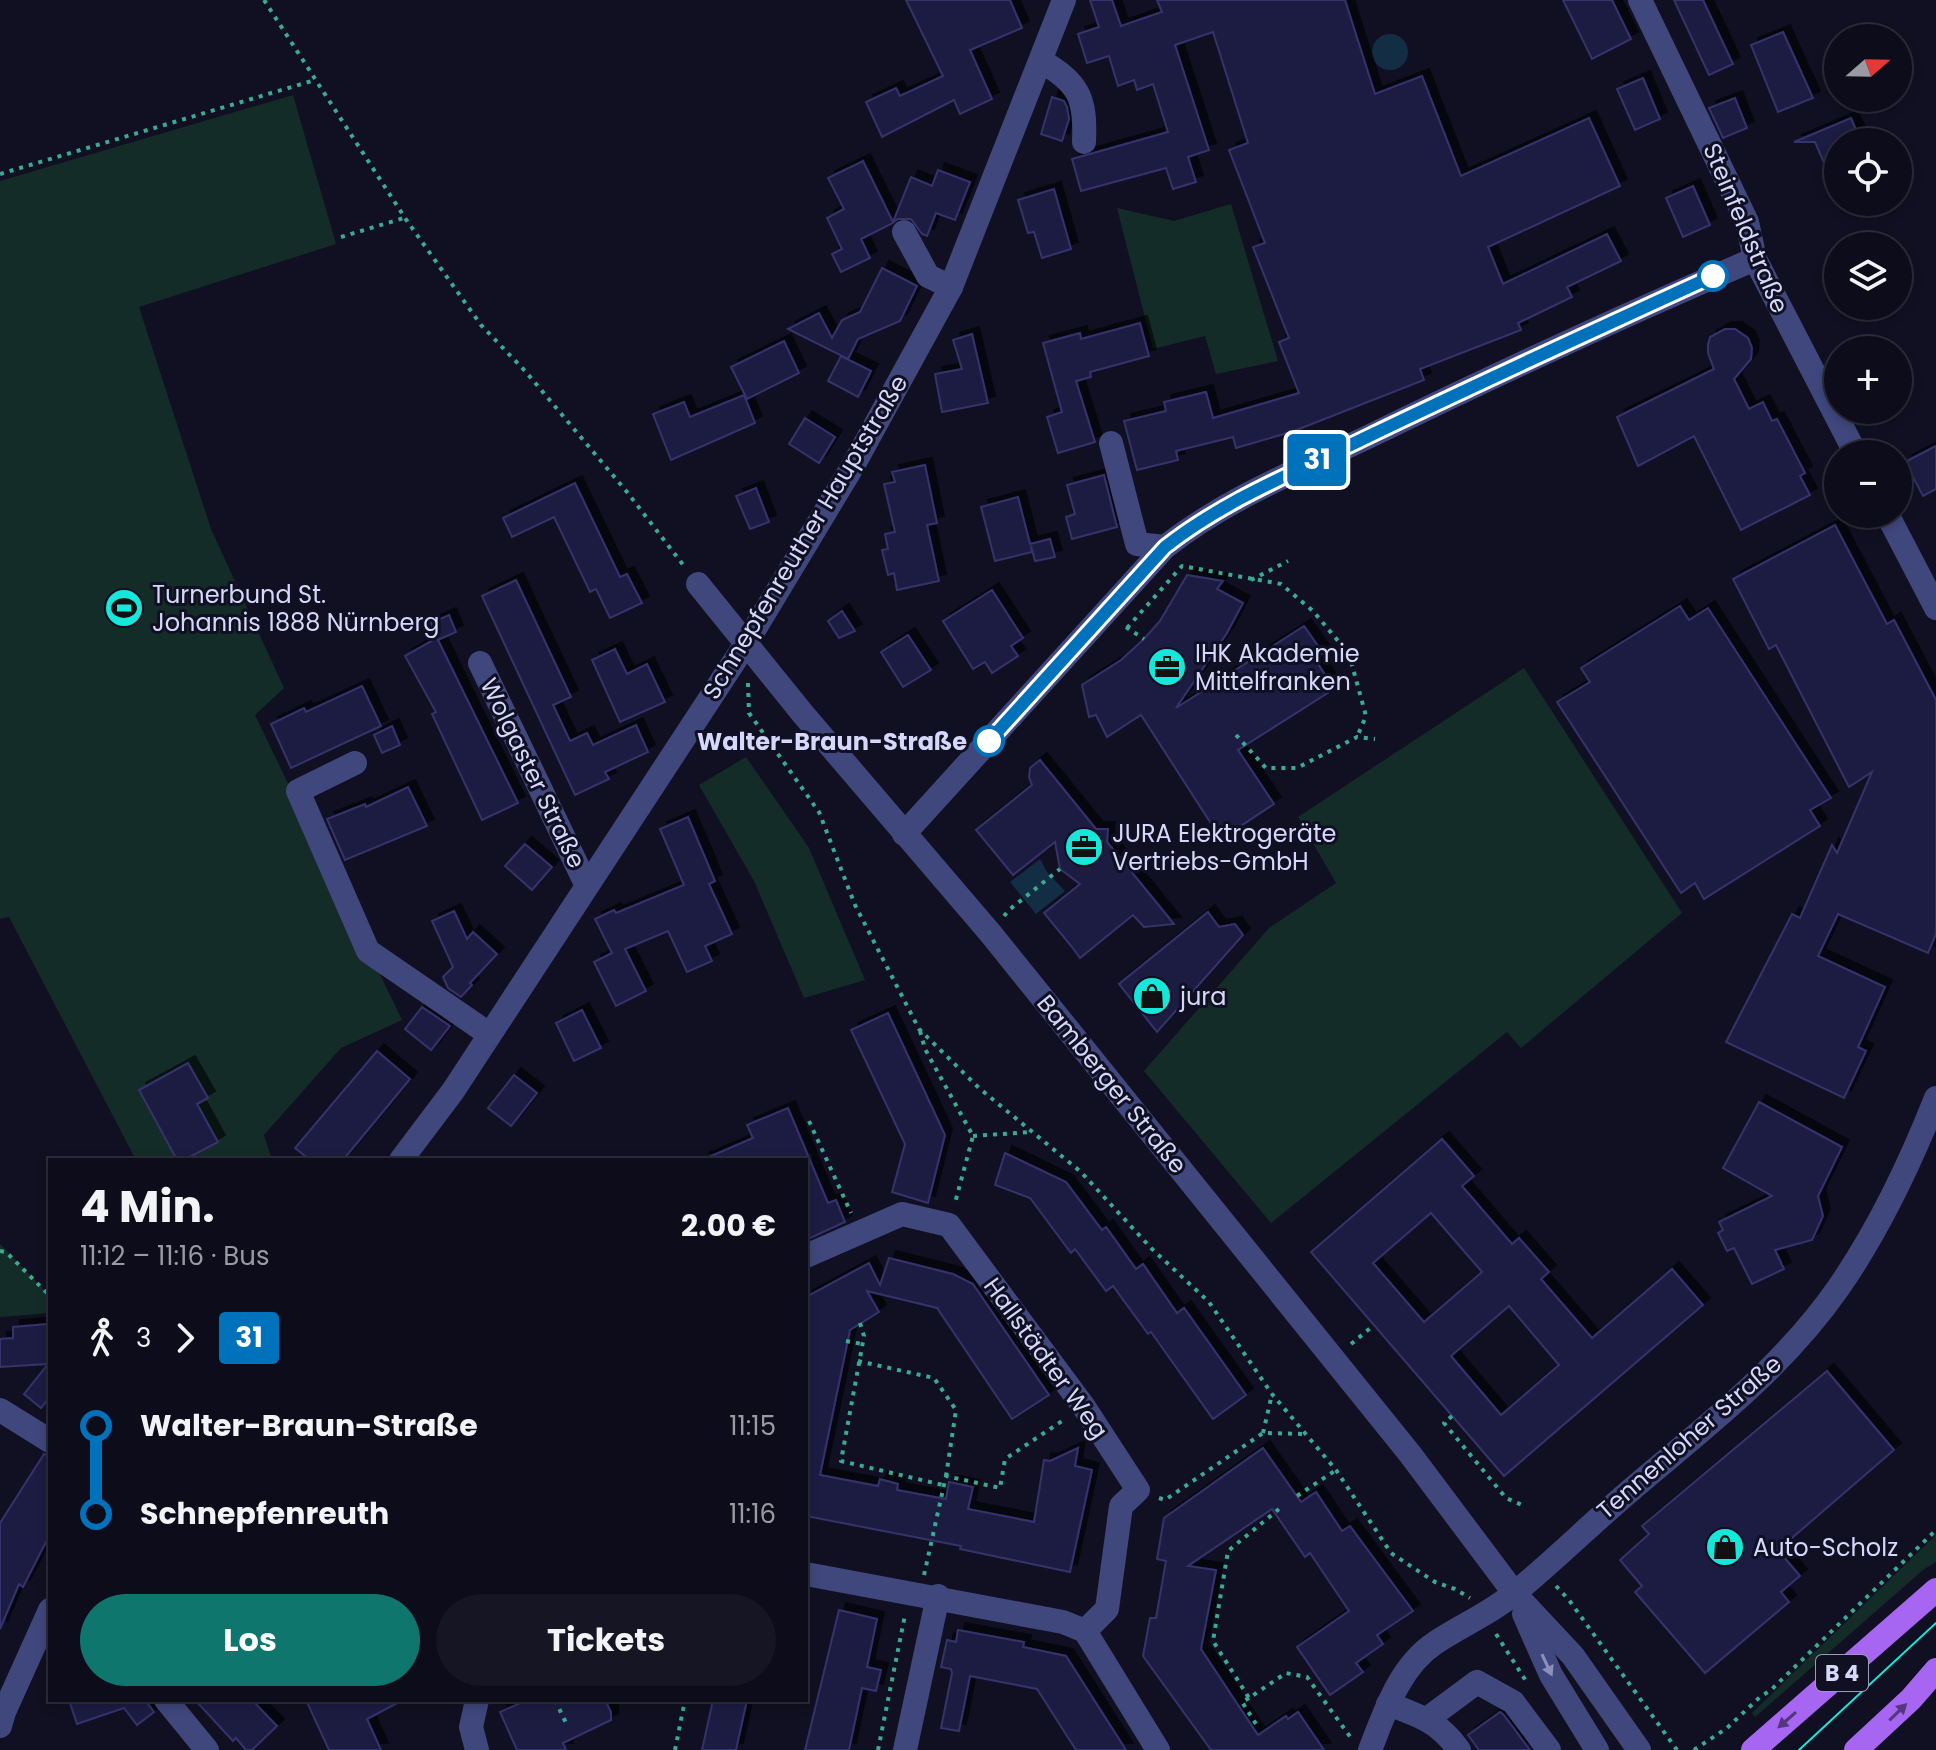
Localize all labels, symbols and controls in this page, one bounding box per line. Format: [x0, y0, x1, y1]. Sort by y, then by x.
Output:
north arrow [1824, 24, 1912, 112]
map controls [1824, 24, 1912, 528]
button: locate [1824, 128, 1912, 216]
street label: Steinfeldstraße [1695, 138, 1797, 318]
button: layers [1824, 232, 1912, 320]
unlabelled marker [1698, 261, 1728, 291]
button: + [1824, 336, 1912, 424]
street label: Schnepfenreuther Hauptstraße [695, 369, 915, 705]
line badge: 31 [1281, 434, 1353, 486]
text: 31 [1303, 440, 1331, 479]
button: − [1824, 440, 1912, 528]
place label: Turnerbund St. Johannis 1888 Nürnberg [152, 578, 440, 639]
sports icon: Turnerbund St. Johannis 1888 Nürnberg [103, 587, 145, 629]
place label: IHK Akademie Mittelfranken [1195, 637, 1360, 698]
office icon: IHK Akademie Mittelfranken [1146, 646, 1188, 688]
street label: Wolgaster Straße [473, 672, 593, 874]
place label: Walter-Braun-Straße [697, 725, 967, 758]
marker: Walter-Braun-Straße [974, 726, 1004, 756]
place label: JURA Elektrogeräte Vertriebs-GmbH [1112, 817, 1337, 878]
office icon: JURA Elektrogeräte Vertriebs-GmbH [1063, 826, 1105, 868]
shop icon: jura [1131, 975, 1173, 1017]
place label: jura [1179, 980, 1227, 1013]
street label: Bamberger Straße [1030, 988, 1194, 1180]
text: 4 Min. [80, 1176, 215, 1237]
text: 2.00 € [681, 1204, 776, 1247]
text: 11:12 – 11:16 · Bus [80, 1238, 270, 1274]
street label: Hallstädter Weg [976, 1271, 1116, 1445]
icon: walk [80, 1316, 124, 1360]
icon: forward [163, 1316, 207, 1360]
text: 31 [235, 1318, 263, 1357]
text: 3 [136, 1320, 151, 1356]
street label: Tennenloher Straße [1590, 1347, 1788, 1527]
text: Walter-Braun-Straße [140, 1404, 478, 1447]
text: 11:15 [729, 1408, 776, 1444]
text: Schnepfenreuth [140, 1492, 389, 1535]
text: 11:16 [729, 1496, 776, 1532]
shop icon: Auto-Scholz [1704, 1526, 1746, 1568]
place label: Auto-Scholz [1753, 1531, 1898, 1564]
button: Los [80, 1594, 420, 1686]
button: Tickets [436, 1594, 776, 1686]
one-way arrow [1540, 1653, 1554, 1676]
road number: B 4 [1816, 1655, 1868, 1691]
one-way arrow [1888, 1703, 1907, 1721]
one-way arrow [1778, 1711, 1798, 1728]

